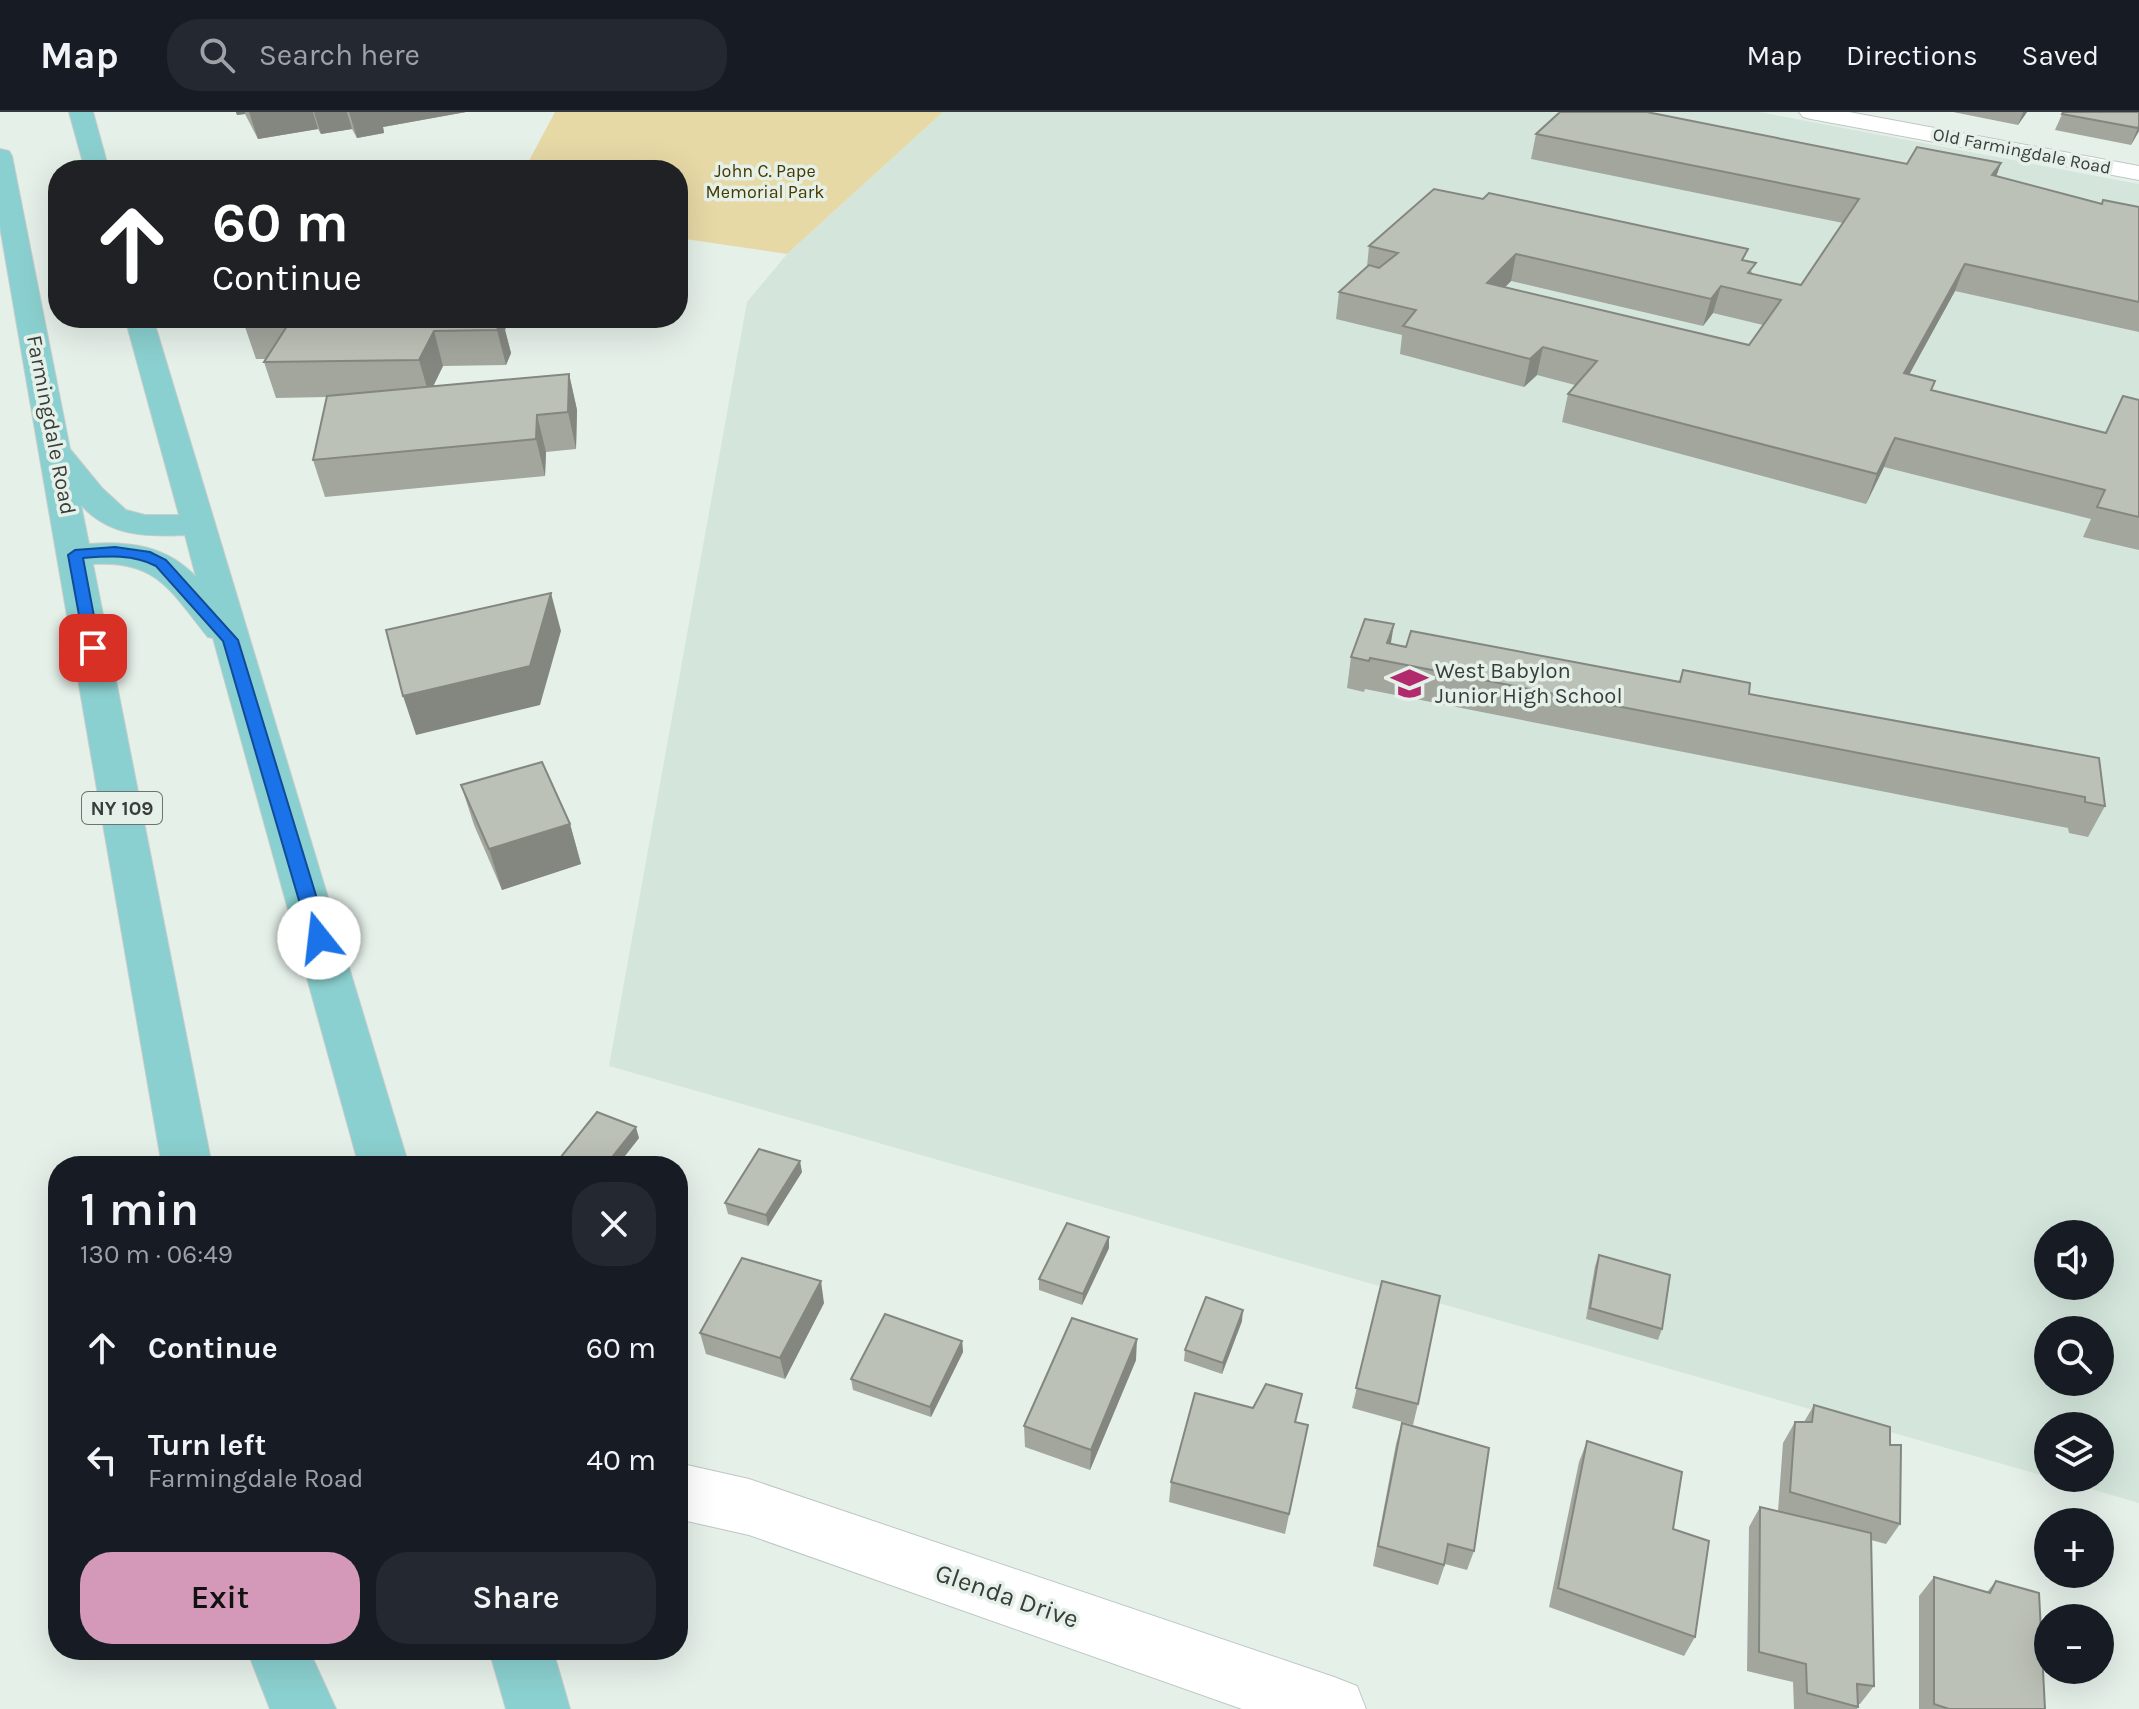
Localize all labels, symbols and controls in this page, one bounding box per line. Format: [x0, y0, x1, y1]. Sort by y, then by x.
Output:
search box [167, 19, 727, 91]
text: Map [40, 33, 119, 78]
icon: search [195, 33, 239, 77]
text: Search here [259, 37, 420, 73]
text: Map [1747, 39, 1802, 72]
text: Directions [1846, 39, 1978, 72]
text: Saved [2022, 39, 2099, 72]
street label: Old Farmingdale Road [1931, 123, 2113, 179]
park label: John C. Pape Memorial Park [706, 160, 824, 203]
text: 60 m [212, 190, 349, 255]
icon: ahead [80, 192, 184, 296]
text: Continue [212, 257, 362, 299]
street label: Farmingdale Road [21, 333, 81, 517]
pin [59, 614, 127, 682]
icon: arrive [71, 626, 115, 670]
place label: West Babylon Junior High School [1435, 658, 1623, 709]
school or university icon: West Babylon Junior High School [1390, 665, 1428, 703]
road number: NY 109 [82, 792, 162, 824]
position arrow [277, 896, 361, 980]
text: 1 min [80, 1181, 199, 1237]
button: close [572, 1182, 656, 1266]
map controls [2034, 1220, 2114, 1684]
button: sound [2034, 1220, 2114, 1300]
text: 130 m · 06:49 [80, 1239, 233, 1270]
button: search [2034, 1316, 2114, 1396]
icon: ahead [80, 1326, 124, 1370]
text: Continue [148, 1330, 278, 1366]
text: 60 m [586, 1330, 656, 1366]
button: layers [2034, 1412, 2114, 1492]
text: Turn left [148, 1427, 266, 1463]
icon: left [80, 1438, 124, 1482]
text: 40 m [586, 1442, 656, 1478]
text: Farmingdale Road [148, 1463, 364, 1494]
button: + [2034, 1508, 2114, 1588]
button: Exit [80, 1552, 360, 1644]
button: Share [376, 1552, 656, 1644]
street label: Glenda Drive [931, 1557, 1083, 1635]
button: − [2034, 1604, 2114, 1684]

